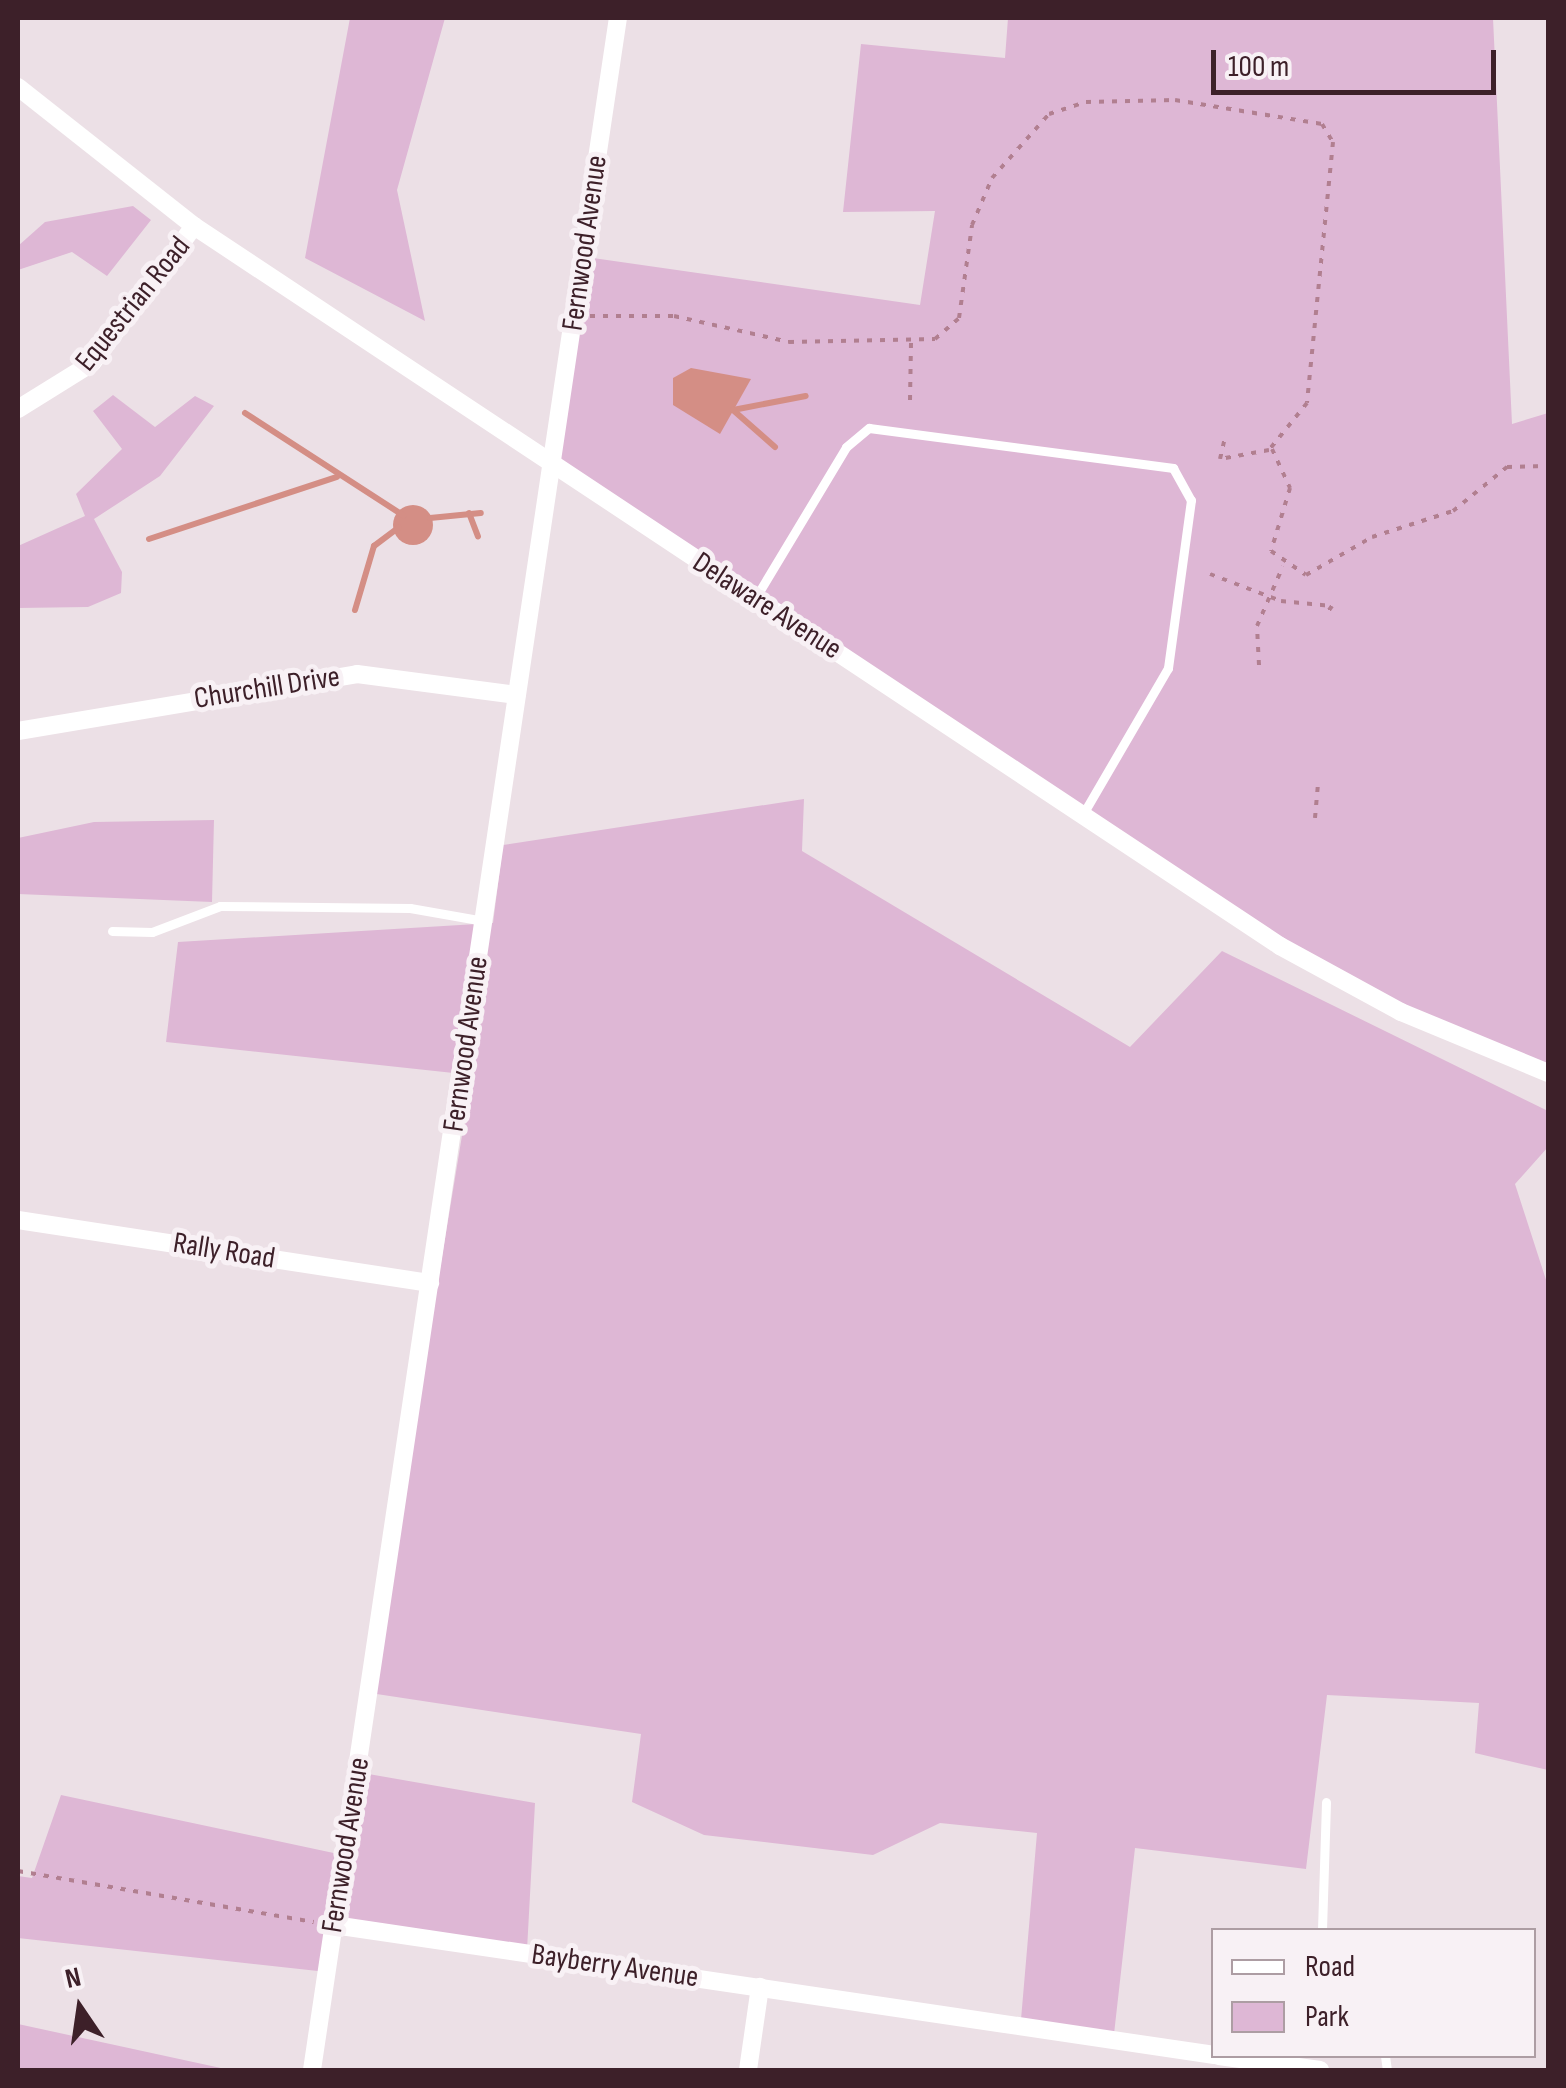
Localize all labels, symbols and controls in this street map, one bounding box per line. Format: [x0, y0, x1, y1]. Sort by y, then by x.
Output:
scale bar [1216, 30, 1501, 92]
text: 100 m [1228, 49, 1289, 85]
street label: Fernwood Avenue [555, 153, 615, 333]
street label: Equestrian Road [68, 230, 198, 378]
street label: Delaware Avenue [686, 545, 848, 667]
street label: Churchill Drive [192, 659, 342, 717]
street label: Fernwood Avenue [436, 954, 496, 1134]
street label: Rally Road [171, 1225, 277, 1277]
street label: Fernwood Avenue [314, 1755, 378, 1935]
legend [1211, 1928, 1536, 2058]
street label: Bayberry Avenue [529, 1936, 701, 1996]
text: Road [1305, 1949, 1355, 1985]
north arrow [30, 1958, 130, 2058]
text: N [62, 1961, 84, 1996]
text: Park [1305, 1999, 1349, 2035]

